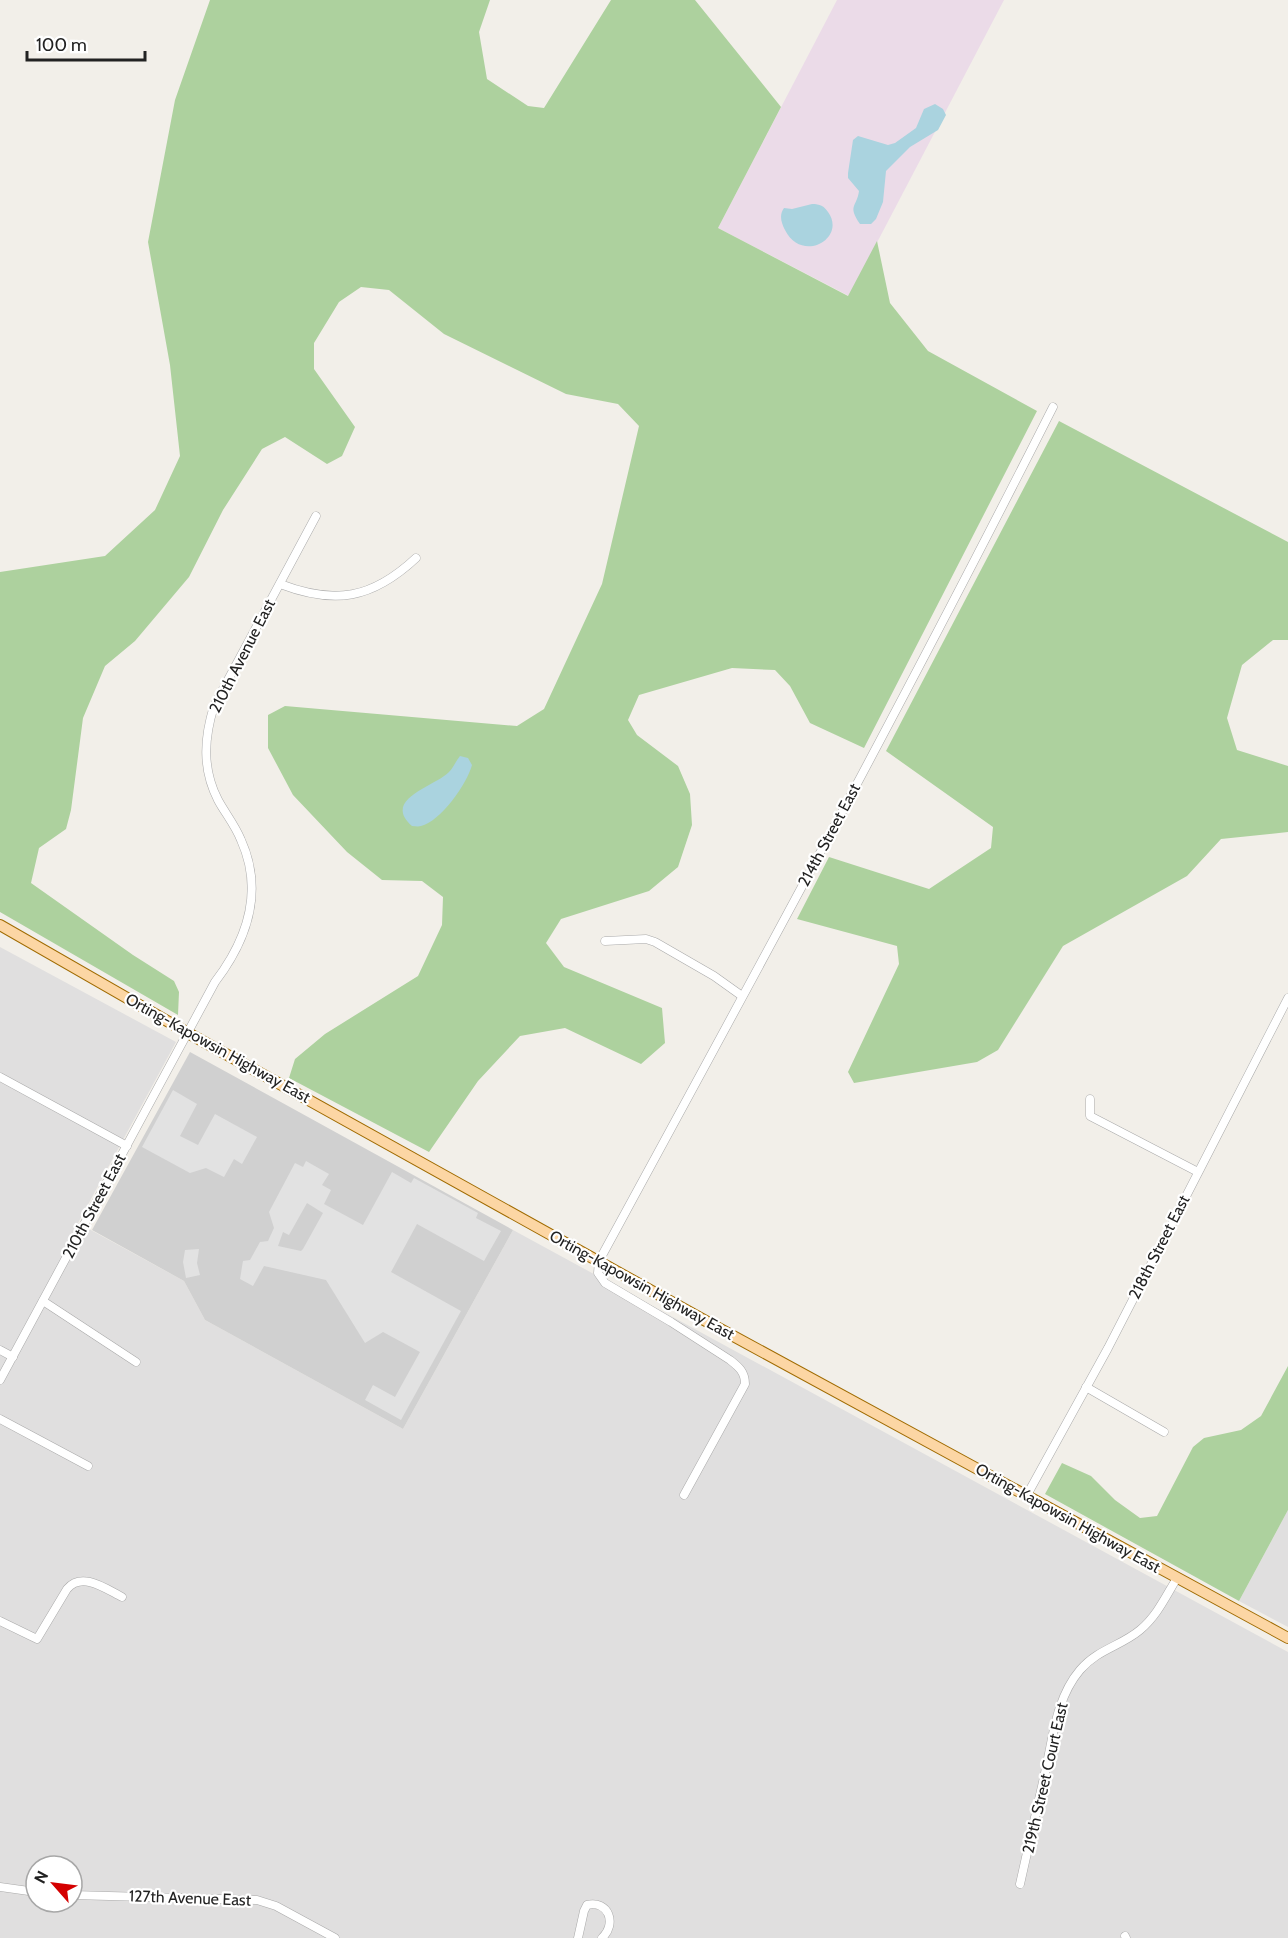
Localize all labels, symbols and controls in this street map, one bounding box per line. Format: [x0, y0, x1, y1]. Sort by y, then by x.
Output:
scale bar [27, 24, 146, 62]
text: 100 m [36, 34, 87, 56]
street label: 210th Avenue East [205, 595, 279, 716]
street label: 214th Street East [794, 780, 864, 890]
street label: Orting-Kapowsin Highway East [122, 989, 314, 1107]
street label: 210th Street East [58, 1150, 130, 1262]
street label: 218th Street East [1125, 1191, 1194, 1302]
street label: Orting-Kapowsin Highway East [546, 1226, 738, 1344]
street label: Orting-Kapowsin Highway East [972, 1459, 1164, 1577]
street label: 219th Street Court East [1018, 1700, 1072, 1855]
north arrow [24, 1854, 84, 1914]
text: N [30, 1868, 52, 1887]
street label: 127th Avenue East [129, 1886, 252, 1910]

